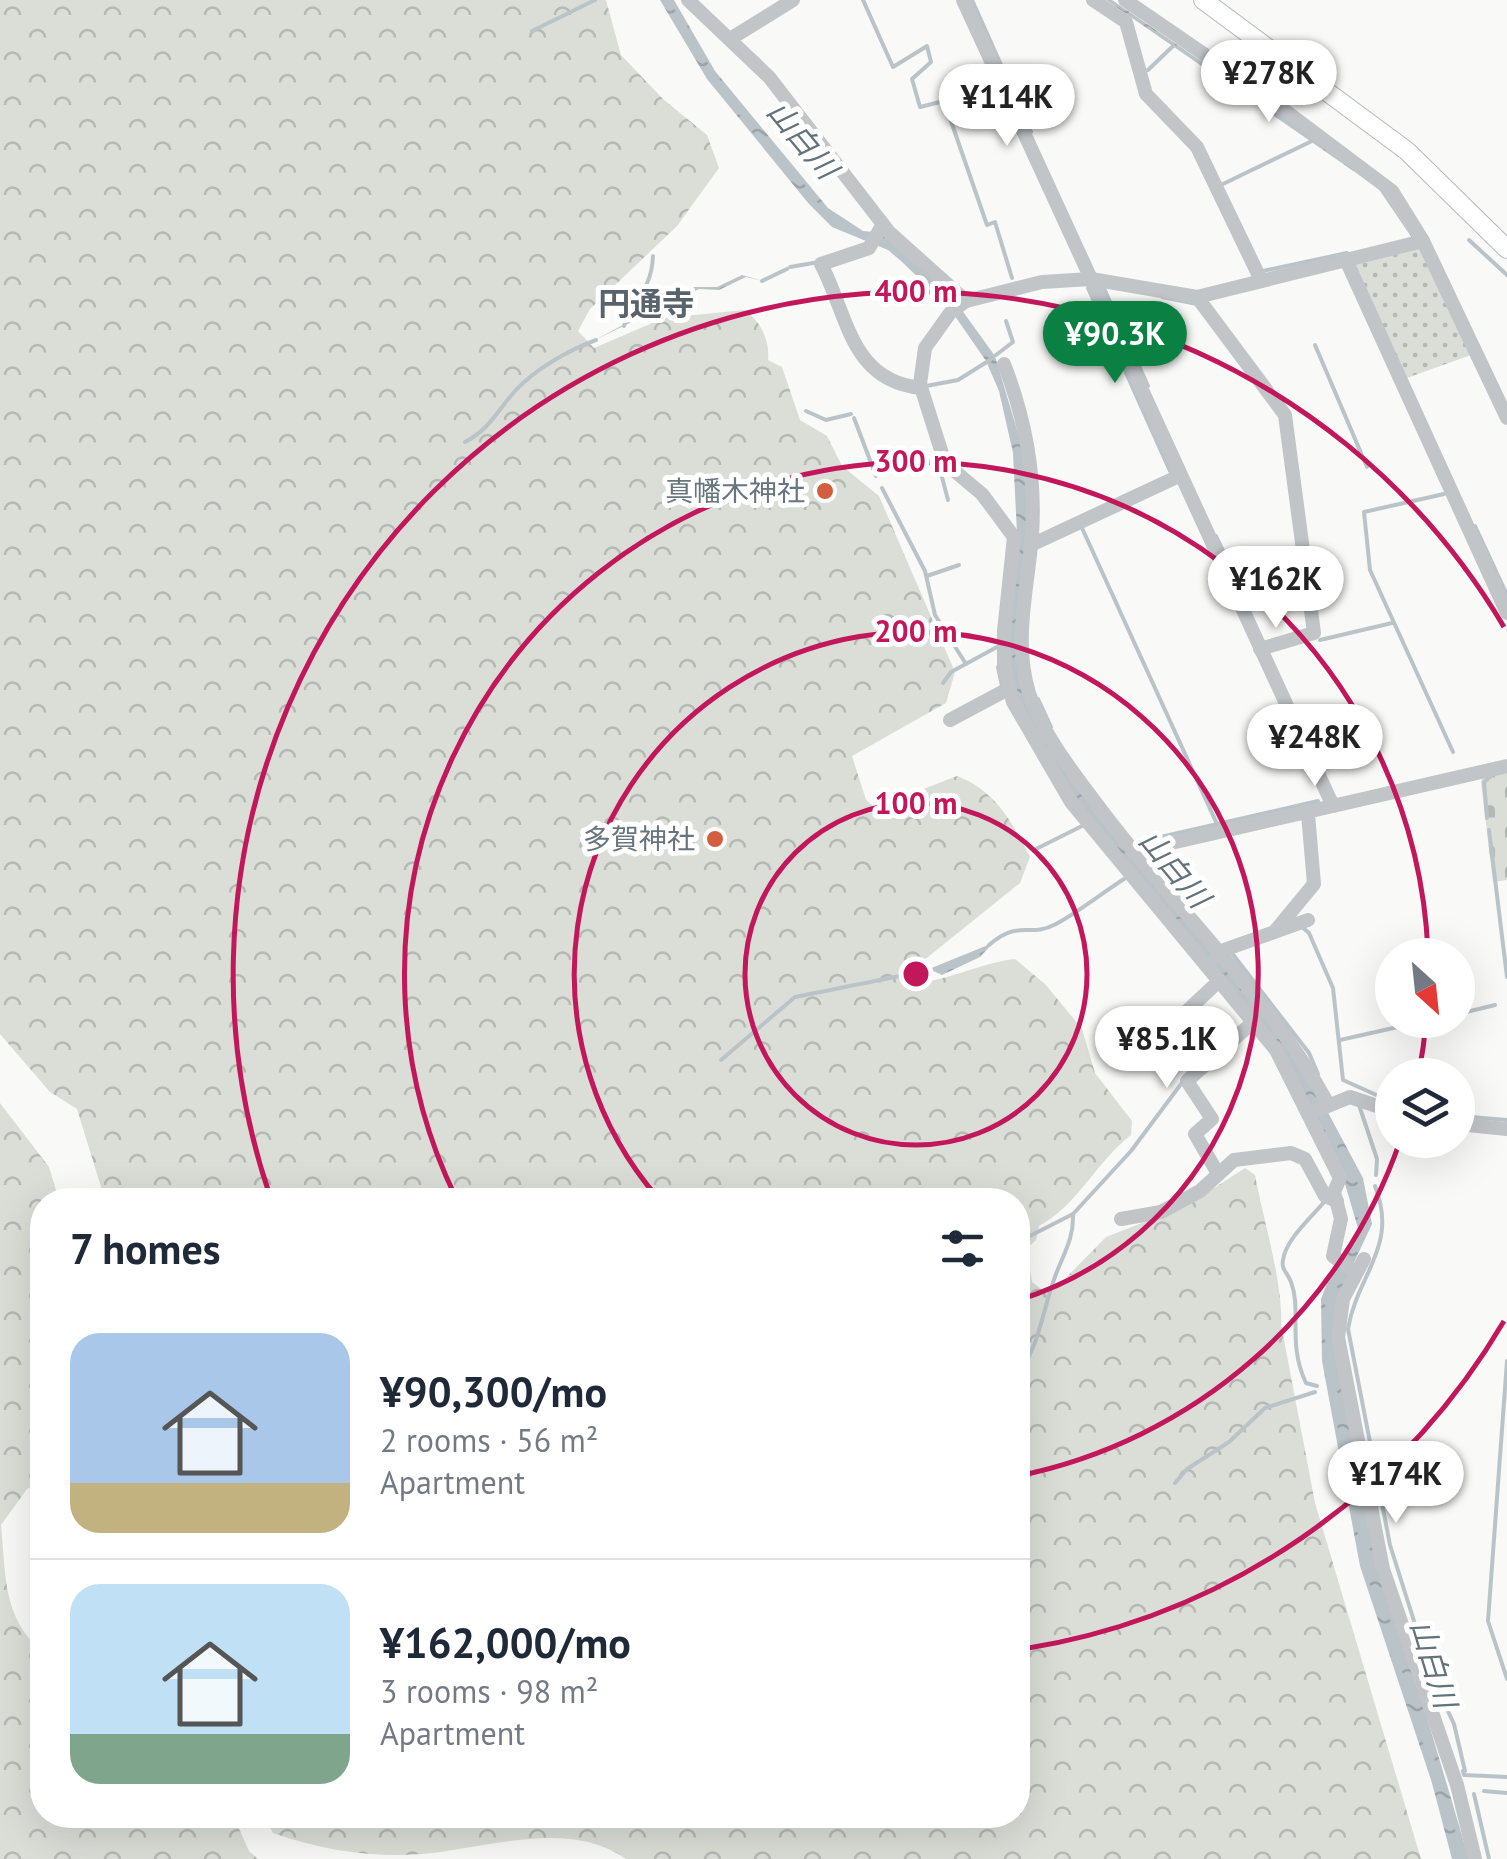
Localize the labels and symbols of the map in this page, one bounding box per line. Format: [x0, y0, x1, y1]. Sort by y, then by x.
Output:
pin: ¥278K [1199, 40, 1339, 125]
pin: ¥114K [937, 64, 1077, 149]
water label: 山白川 [759, 92, 849, 188]
text: 400 m [875, 271, 957, 310]
district label: 円通寺 [598, 282, 694, 324]
pin: ¥90.3K [1034, 301, 1196, 386]
text: 300 m [875, 441, 957, 480]
place label: 真幡木神社 [665, 472, 805, 509]
marker: 真幡木神社 [814, 480, 836, 502]
pin: ¥162K [1206, 546, 1346, 631]
text: 200 m [875, 611, 957, 650]
pin: ¥248K [1245, 704, 1385, 789]
text: 100 m [875, 783, 957, 822]
place label: 多賀神社 [583, 820, 695, 857]
water label: 山白川 [1131, 821, 1221, 917]
marker: 多賀神社 [704, 828, 726, 850]
north arrow [1375, 938, 1475, 1038]
centre of rings [898, 956, 934, 992]
pin: ¥85.1K [1086, 1006, 1248, 1091]
pin: ¥174K [1326, 1441, 1466, 1526]
water label: 山白川 [1403, 1615, 1467, 1715]

